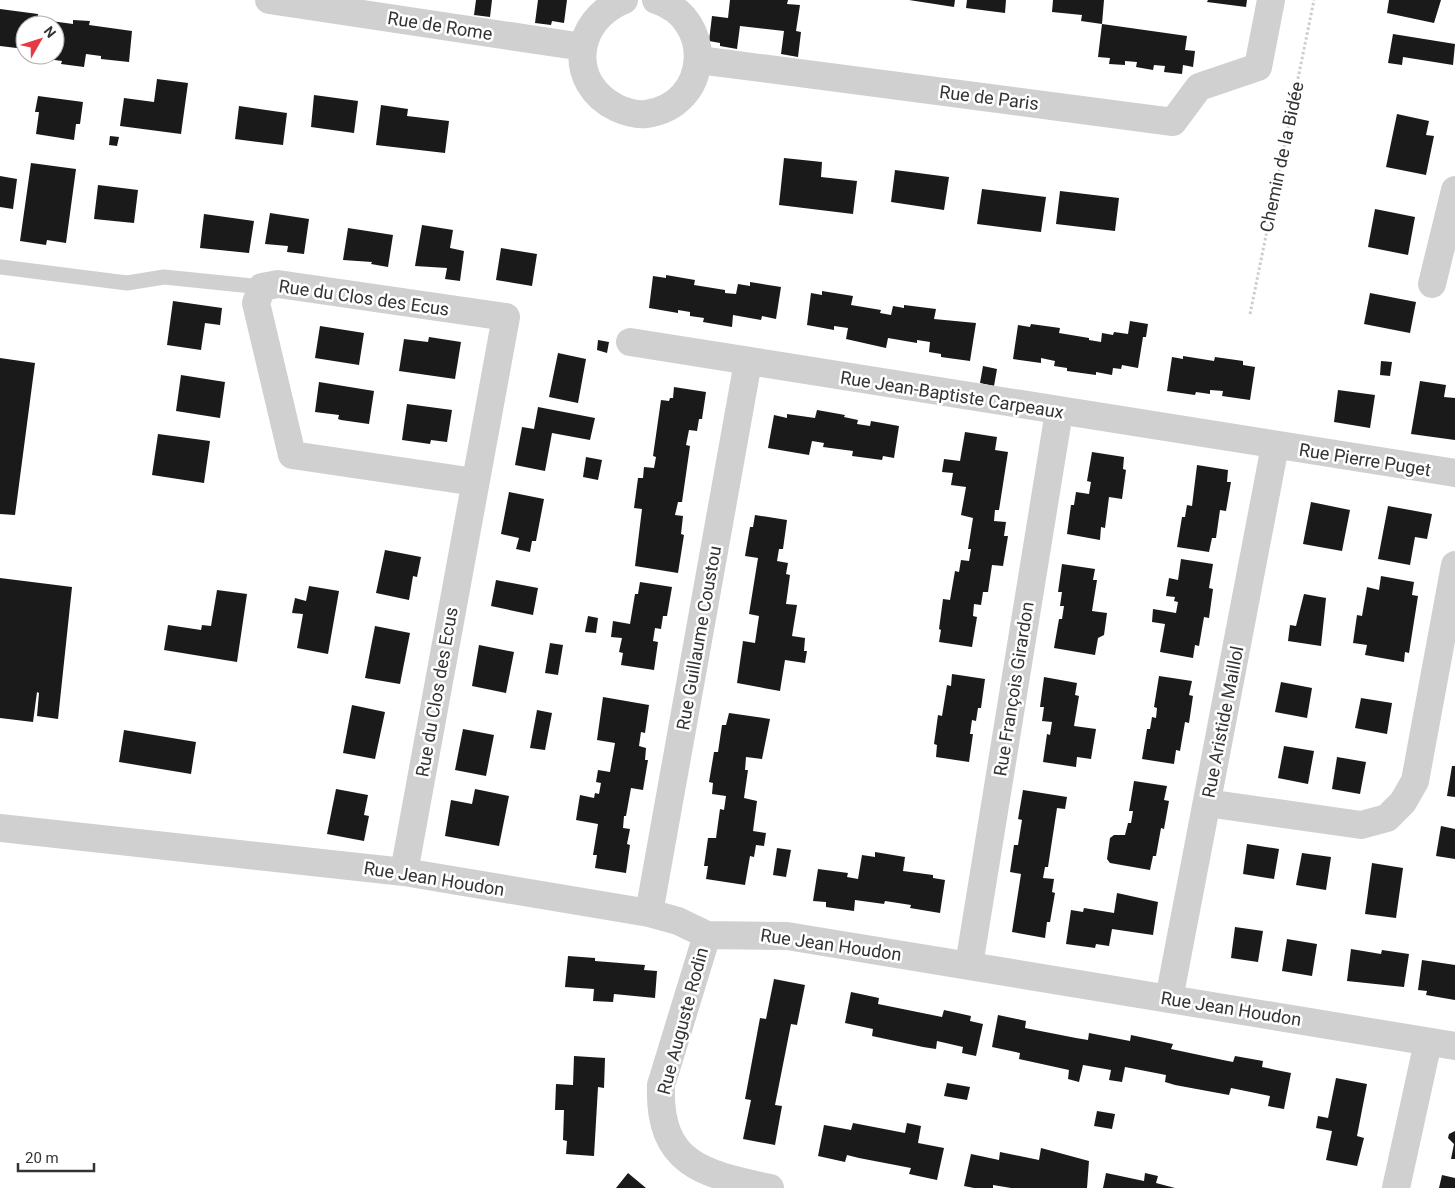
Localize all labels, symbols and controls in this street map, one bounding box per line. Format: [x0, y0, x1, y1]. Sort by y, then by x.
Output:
street label: Rue de Rome [386, 7, 494, 44]
north arrow [15, 15, 65, 65]
text: N [41, 23, 59, 41]
street label: Chemin de la Bidée [1255, 80, 1308, 234]
street label: Rue de Paris [938, 81, 1040, 114]
street label: Rue du Clos des Ecus [278, 275, 451, 320]
street label: Rue Jean-Baptiste Carpeaux [839, 366, 1065, 423]
street label: Rue Pierre Puget [1298, 439, 1433, 480]
street label: Rue Guillaume Coustou [672, 544, 725, 732]
street label: Rue François Girardon [989, 600, 1038, 778]
street label: Rue du Clos des Ecus [411, 605, 462, 778]
street label: Rue Aristide Maillol [1197, 644, 1248, 800]
street label: Rue Jean Houdon [362, 857, 506, 900]
street label: Rue Jean Houdon [759, 924, 903, 965]
street label: Rue Auguste Rodin [653, 945, 712, 1097]
street label: Rue Jean Houdon [1159, 987, 1303, 1030]
scale bar [18, 1140, 94, 1172]
text: 20 m [25, 1149, 59, 1167]

